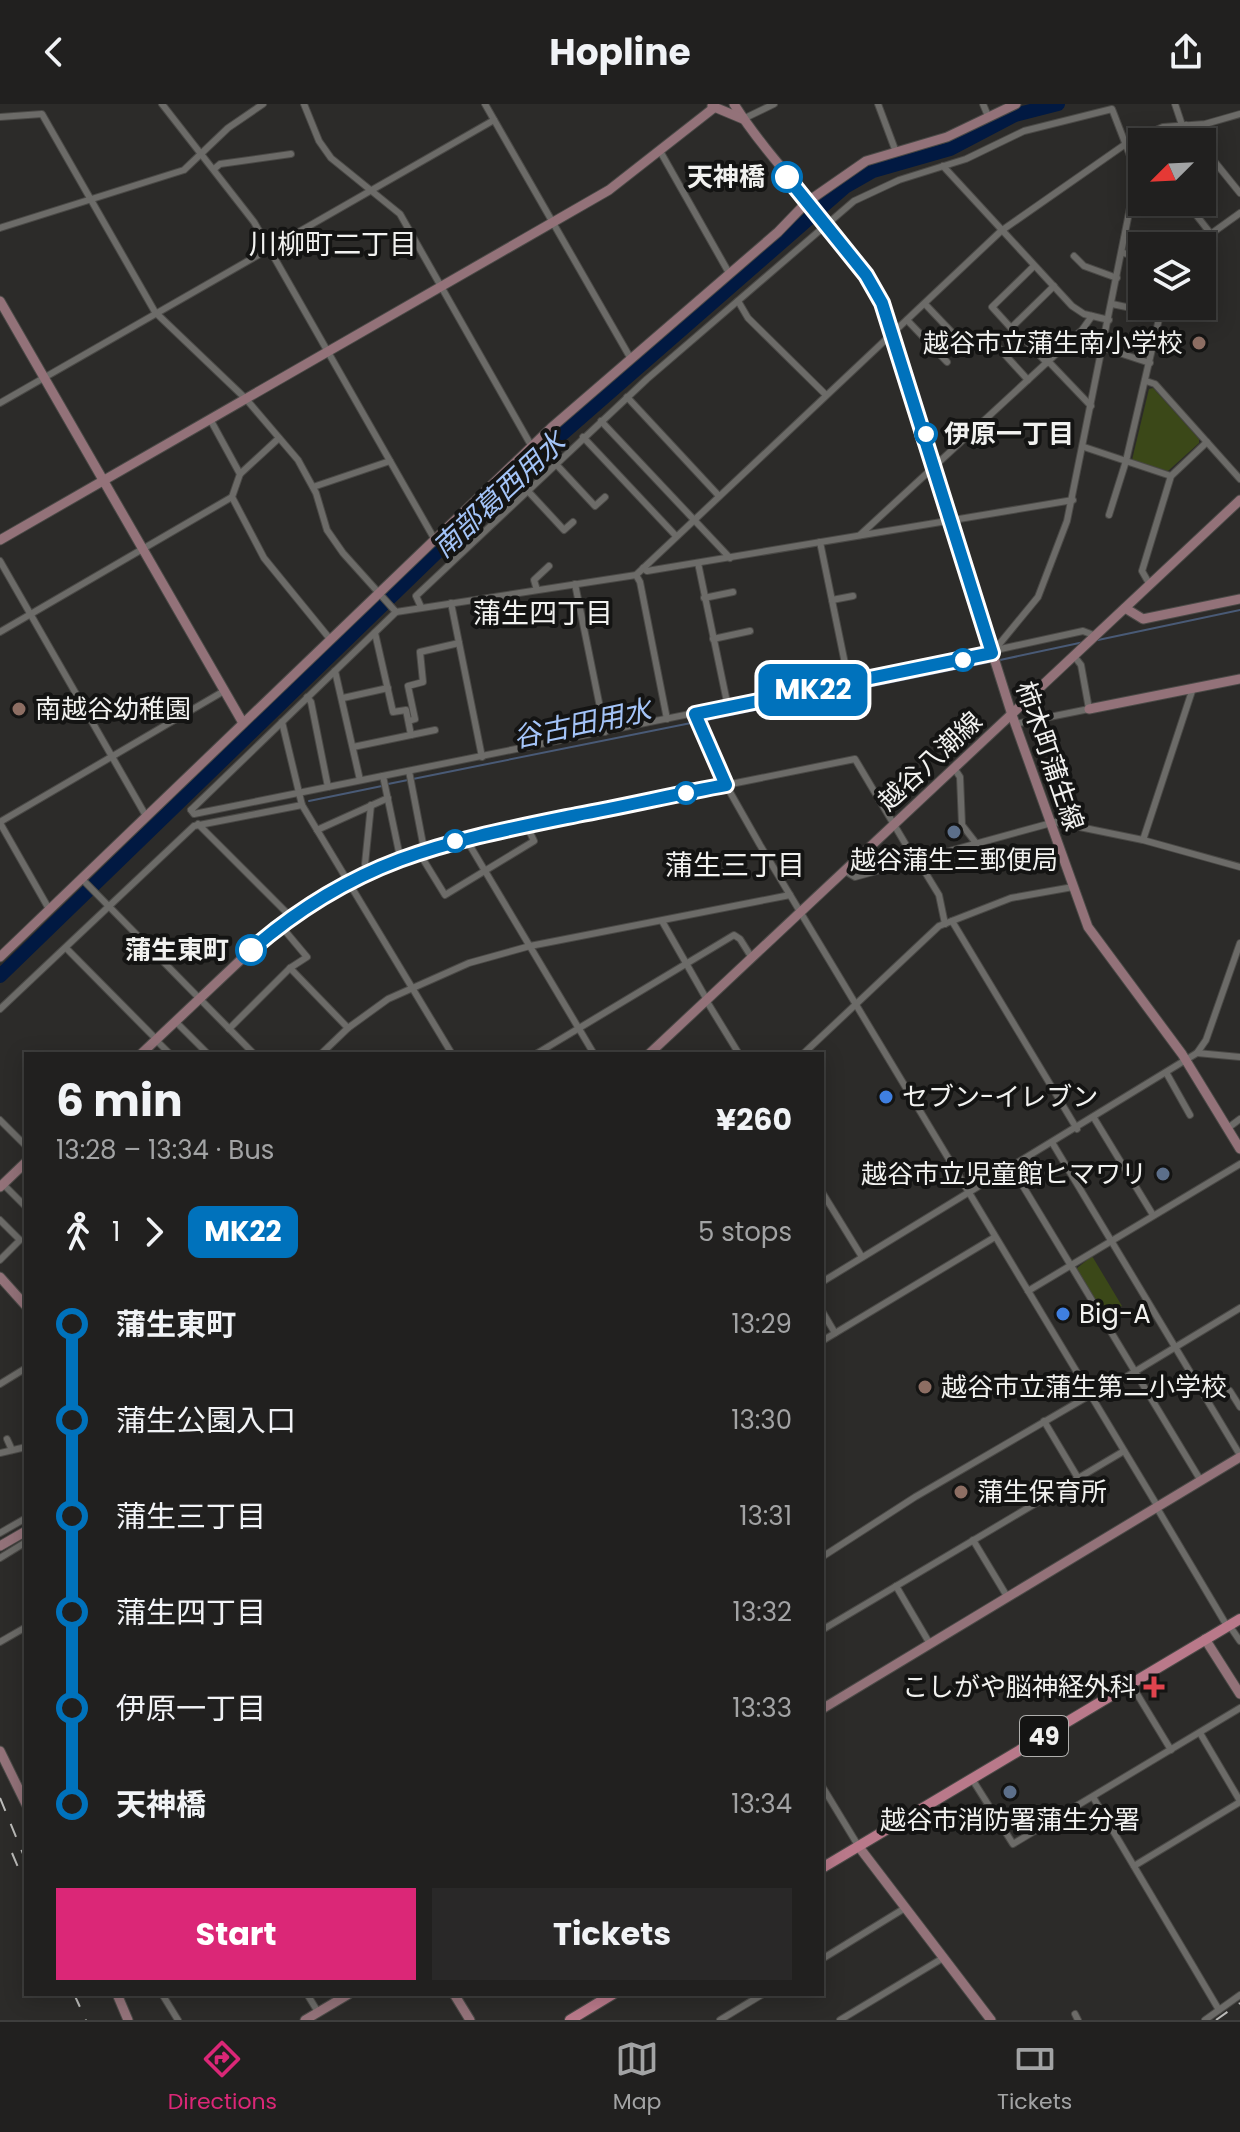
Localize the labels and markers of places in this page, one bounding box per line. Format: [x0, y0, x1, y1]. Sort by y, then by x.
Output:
place label: 天神橋 [687, 159, 765, 195]
marker: 天神橋 [772, 162, 802, 192]
place label: 越谷市立蒲生南小学校 [923, 325, 1183, 361]
marker: 越谷市立蒲生南小学校 [1190, 334, 1208, 352]
place label: 伊原一丁目 [944, 416, 1074, 452]
marker: 伊原一丁目 [915, 423, 937, 445]
unlabelled marker [952, 649, 974, 671]
place label: 南越谷幼稚園 [35, 691, 191, 727]
marker: 南越谷幼稚園 [10, 700, 28, 718]
unlabelled marker [675, 782, 697, 804]
marker: 越谷蒲生三郵便局 [945, 823, 963, 841]
unlabelled marker [444, 830, 466, 852]
place label: 越谷蒲生三郵便局 [850, 842, 1058, 878]
place label: 蒲生東町 [125, 932, 229, 968]
marker: 蒲生東町 [236, 935, 266, 965]
place label: セブン-イレブン [902, 1079, 1098, 1115]
marker: セブン-イレブン [877, 1088, 895, 1106]
place label: 越谷市立児童館ヒマワリ [861, 1156, 1147, 1192]
marker: 越谷市立児童館ヒマワリ [1154, 1165, 1172, 1183]
place label: Big-A [1079, 1296, 1151, 1332]
marker: Big-A [1054, 1305, 1072, 1323]
place label: 越谷市立蒲生第二小学校 [941, 1369, 1227, 1405]
marker: 越谷市立蒲生第二小学校 [916, 1378, 934, 1396]
place label: 蒲生保育所 [977, 1474, 1107, 1510]
marker: 蒲生保育所 [952, 1483, 970, 1501]
place label: こしがや脳神経外科 [902, 1669, 1136, 1705]
marker: こしがや脳神経外科 [1143, 1676, 1165, 1698]
marker: 越谷市消防署蒲生分署 [1001, 1783, 1019, 1801]
place label: 越谷市消防署蒲生分署 [880, 1802, 1140, 1838]

